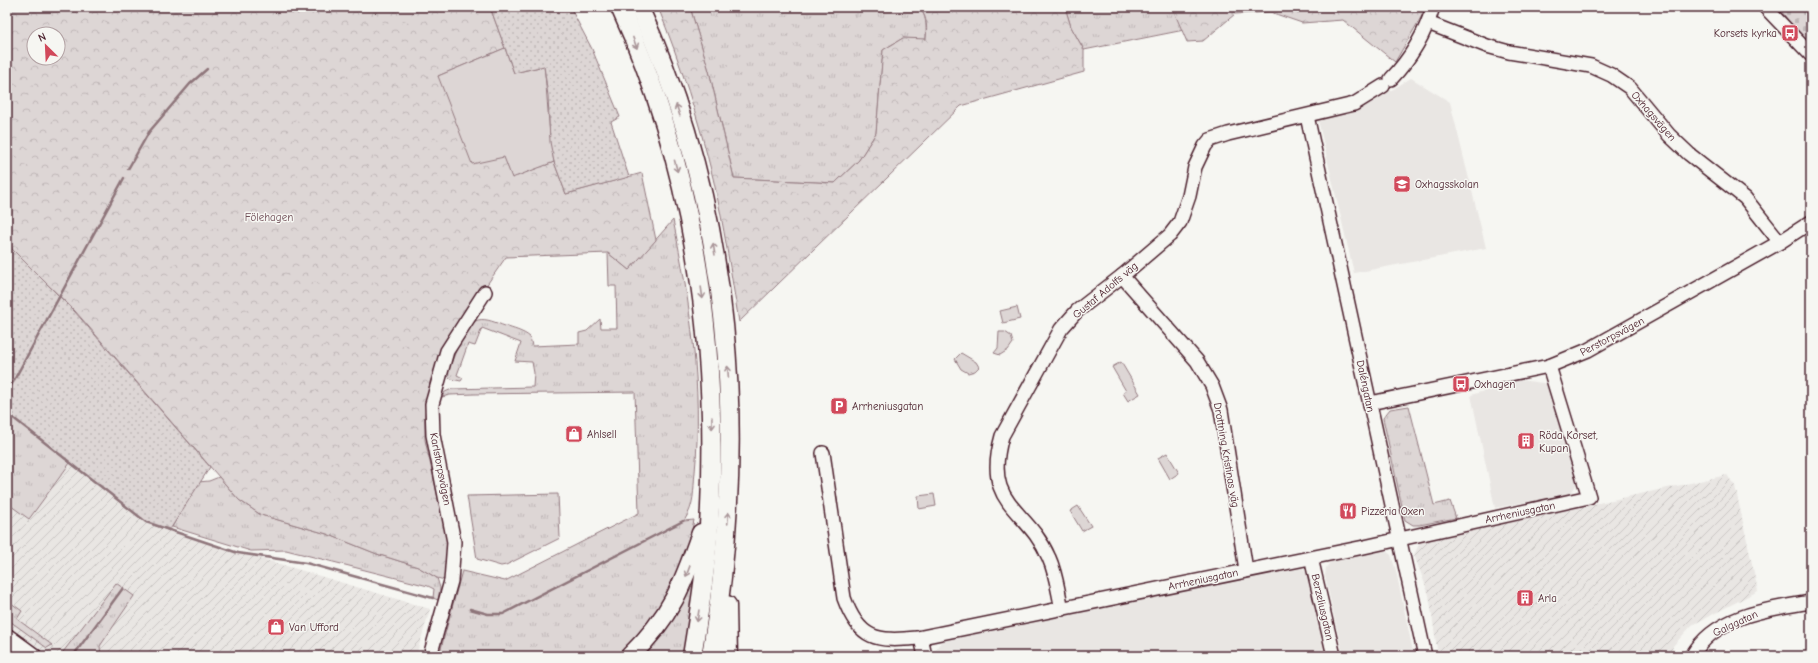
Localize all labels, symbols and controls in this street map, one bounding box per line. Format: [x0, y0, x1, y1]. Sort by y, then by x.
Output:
bus stop icon: Korsets kyrka [1780, 23, 1800, 43]
north arrow [26, 26, 66, 66]
place label: Korsets kyrka [1714, 27, 1777, 40]
text: N [36, 30, 48, 45]
one-way arrow [631, 36, 639, 48]
street label: Oxhagsvägen [1628, 89, 1679, 144]
one-way arrow [674, 104, 682, 116]
one-way arrow [673, 159, 680, 172]
school or university icon: Oxhagsskolan [1392, 174, 1412, 194]
place label: Oxhagsskolan [1415, 178, 1479, 191]
park label: Fölehagen [245, 211, 293, 224]
one-way arrow [709, 243, 717, 256]
street label: Gustaf Adolfs väg [1070, 259, 1141, 321]
one-way arrow [698, 287, 706, 300]
street label: Perstorpsvägen [1578, 314, 1647, 359]
street label: Daléngatan [1354, 359, 1377, 413]
one-way arrow [725, 366, 732, 379]
bus stop icon: Oxhagen [1451, 374, 1471, 394]
place label: Oxhagen [1474, 378, 1515, 391]
parking icon: Arrheniusgatan [829, 396, 849, 416]
place label: Arrheniusgatan [852, 400, 923, 413]
street label: Drottning Kristinas väg [1211, 402, 1242, 509]
one-way arrow [708, 416, 716, 429]
shop icon: Ahlsell [564, 424, 584, 444]
place label: Ahlsell [587, 428, 617, 441]
place label: Röda Korset, Kupan [1539, 429, 1598, 455]
building icon: Röda Korset, Kupan [1516, 431, 1536, 451]
street label: Karlstorpsvägen [427, 432, 454, 507]
street label: Arrheniusgatan [1484, 499, 1556, 526]
restaurant icon: Pizzeria Oxen [1338, 501, 1358, 521]
place label: Pizzeria Oxen [1361, 505, 1424, 518]
one-way arrow [724, 512, 731, 525]
one-way arrow [683, 564, 691, 576]
street label: Arrheniusgatan [1167, 566, 1239, 593]
street label: Berzeliusgatan [1309, 573, 1336, 642]
building icon: Arla [1515, 588, 1535, 608]
place label: Arla [1538, 592, 1557, 605]
street label: Galggatan [1711, 607, 1760, 639]
one-way arrow [694, 609, 702, 622]
shop icon: Van Ufford [266, 617, 286, 637]
place label: Van Ufford [289, 621, 339, 634]

